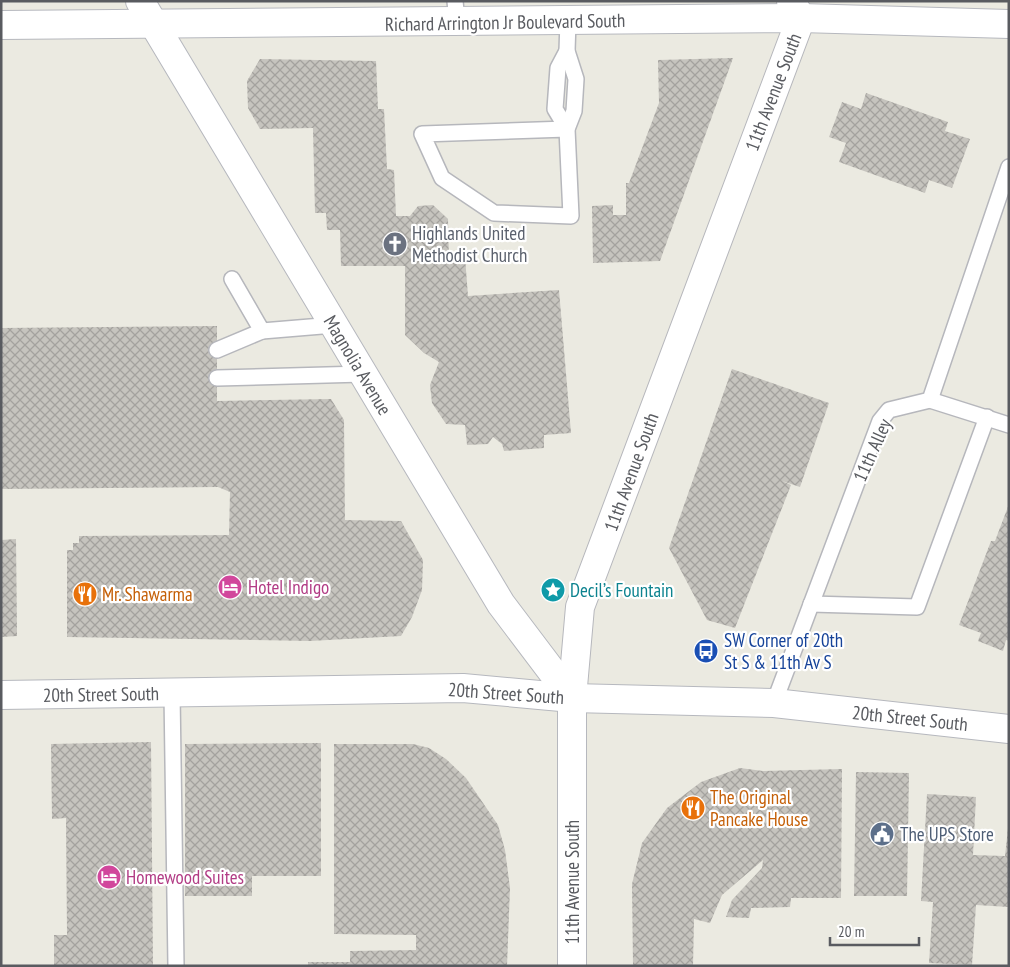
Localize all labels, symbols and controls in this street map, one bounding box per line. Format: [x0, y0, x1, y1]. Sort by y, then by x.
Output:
street label: Richard Arrington Jr Boulevard South [385, 8, 625, 36]
street label: 11th Avenue South [739, 30, 807, 154]
place label: Highlands United Methodist Church [412, 221, 527, 267]
church icon: Highlands United Methodist Church [382, 231, 408, 257]
street label: Magnolia Avenue [319, 311, 397, 419]
street label: 11th Avenue South [598, 409, 664, 535]
street label: 11th Alley [847, 414, 897, 485]
hotel icon: Hotel Indigo [217, 574, 243, 600]
place label: Hotel Indigo [248, 575, 329, 599]
place icon: Decil’s Fountain [540, 577, 566, 603]
place label: Decil’s Fountain [570, 578, 673, 602]
restaurant icon: Mr. Shawarma [72, 581, 98, 607]
place label: Mr. Shawarma [102, 582, 193, 606]
place label: SW Corner of 20th St S & 11th Av S [724, 628, 843, 674]
bus stop icon: SW Corner of 20th St S & 11th Av S [693, 638, 719, 664]
street label: 20th Street South [447, 677, 565, 709]
street label: 20th Street South [43, 681, 159, 707]
street label: 20th Street South [851, 700, 969, 736]
place label: The Original Pancake House [710, 785, 808, 831]
restaurant icon: The Original Pancake House [680, 795, 706, 821]
street label: 11th Avenue South [560, 820, 584, 944]
public building icon: The UPS Store [869, 821, 895, 847]
place label: The UPS Store [900, 822, 994, 846]
hotel icon: Homewood Suites [96, 864, 122, 890]
place label: Homewood Suites [126, 865, 244, 889]
scale bar [830, 914, 919, 946]
text: 20 m [838, 922, 864, 941]

